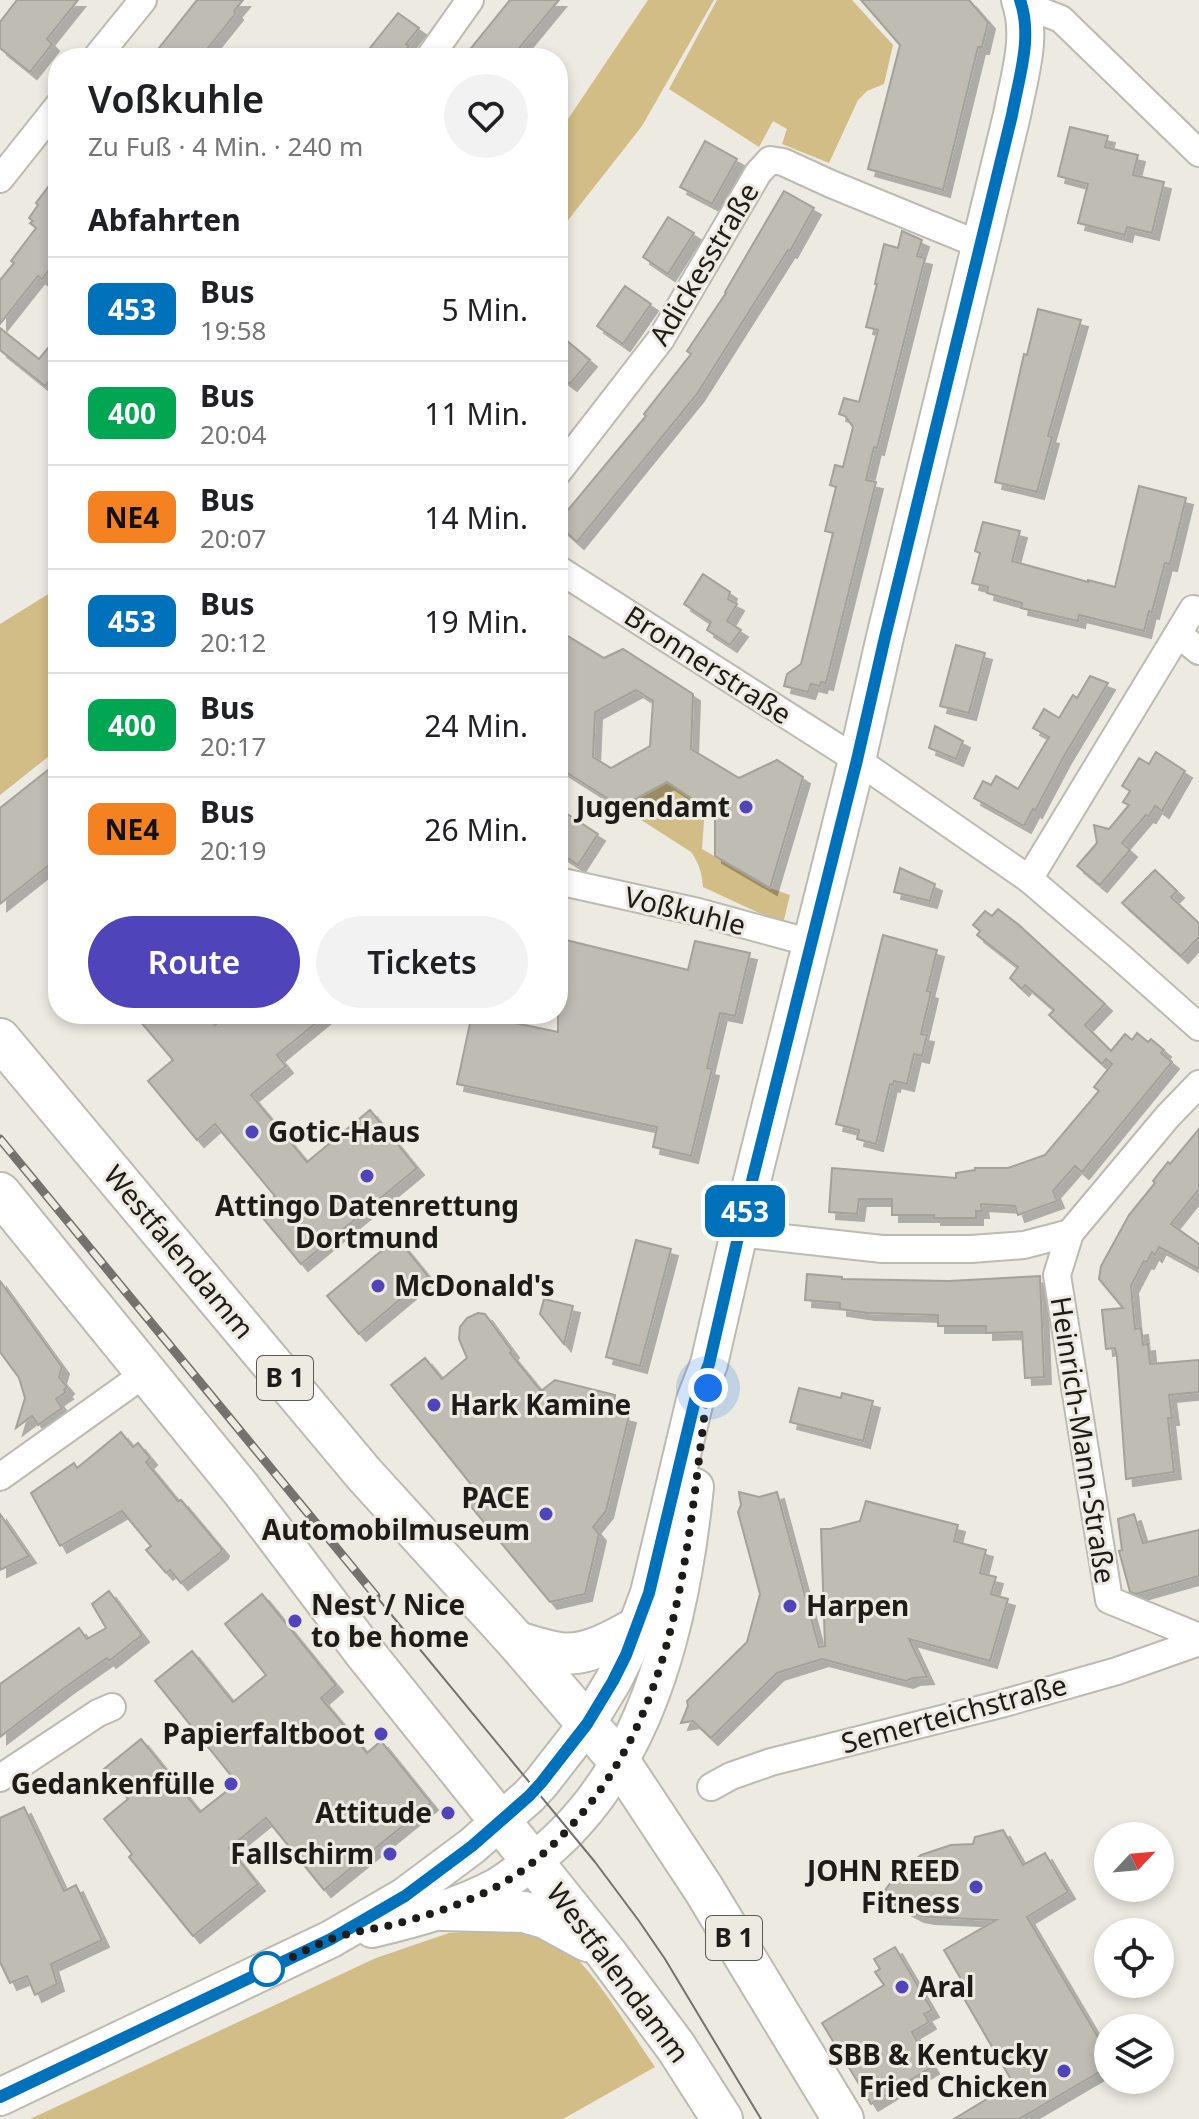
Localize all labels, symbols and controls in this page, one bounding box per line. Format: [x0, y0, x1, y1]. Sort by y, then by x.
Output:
text: Voßkuhle [88, 72, 264, 124]
button: heart [444, 74, 528, 158]
text: Zu Fuß · 4 Min. · 240 m [88, 128, 363, 164]
street label: Adickesstraße [640, 175, 767, 352]
text: Abfahrten [88, 199, 241, 240]
text: Bus [200, 271, 255, 312]
text: 5 Min. [442, 289, 528, 330]
text: 453 [108, 290, 156, 328]
text: 19:58 [200, 312, 266, 348]
text: Bus [200, 375, 255, 416]
text: 11 Min. [424, 393, 528, 434]
text: 400 [108, 394, 156, 432]
text: 20:04 [200, 416, 266, 452]
text: Bus [200, 479, 255, 520]
text: 14 Min. [424, 497, 528, 538]
text: NE4 [105, 498, 159, 536]
text: 20:07 [200, 520, 266, 556]
text: Bus [200, 583, 255, 624]
street label: Bronnerstraße [618, 596, 799, 732]
text: 19 Min. [424, 601, 528, 642]
text: 453 [108, 602, 156, 640]
text: 20:12 [200, 624, 266, 660]
text: Bus [200, 687, 255, 728]
text: 24 Min. [424, 705, 528, 746]
text: 400 [108, 706, 156, 744]
text: 20:17 [200, 728, 266, 764]
place label: Jugendamt [573, 787, 730, 825]
text: Bus [200, 791, 255, 832]
marker: Jugendamt [737, 798, 755, 816]
text: 26 Min. [424, 809, 528, 850]
text: NE4 [105, 810, 159, 848]
text: 20:19 [200, 832, 266, 868]
street label: Voßkuhle [621, 877, 750, 943]
button: Route [88, 916, 300, 1008]
button: Tickets [316, 916, 528, 1008]
place label: Gotic-Haus [268, 1112, 420, 1150]
marker: Gotic-Haus [243, 1123, 261, 1141]
street label: Westfalendamm [96, 1157, 264, 1346]
marker: Attingo Datenrettung Dortmund [358, 1167, 376, 1185]
line badge: 453 [699, 1185, 791, 1237]
place label: Attingo Datenrettung Dortmund [215, 1186, 519, 1256]
text: 453 [721, 1192, 769, 1230]
place label: McDonald's [394, 1266, 555, 1304]
marker: McDonald's [369, 1277, 387, 1295]
street label: Heinrich-Mann-Straße [1043, 1294, 1125, 1586]
road number: B 1 [257, 1356, 313, 1400]
your location [688, 1368, 728, 1408]
place label: Hark Kamine [450, 1385, 631, 1423]
marker: Hark Kamine [425, 1396, 443, 1414]
place label: PACE Automobilmuseum [262, 1478, 530, 1548]
marker: PACE Automobilmuseum [537, 1505, 555, 1523]
place label: Nest / Nice to be home [311, 1585, 469, 1655]
place label: Harpen [806, 1586, 909, 1624]
marker: Harpen [781, 1597, 799, 1615]
marker: Nest / Nice to be home [286, 1612, 304, 1630]
street label: Semerteichstraße [837, 1665, 1071, 1761]
place label: Papierfaltboot [163, 1714, 365, 1752]
marker: Papierfaltboot [372, 1725, 390, 1743]
place label: Gedankenfülle [11, 1764, 215, 1802]
marker: Gedankenfülle [222, 1775, 240, 1793]
place label: Attitude [315, 1793, 432, 1831]
marker: Attitude [439, 1804, 457, 1822]
north arrow [1094, 1822, 1174, 1902]
map controls [1094, 1822, 1174, 2094]
place label: Fallschirm [230, 1834, 374, 1872]
marker: Fallschirm [381, 1845, 399, 1863]
place label: JOHN REED Fitness [804, 1851, 960, 1921]
street label: Westfalendamm [539, 1875, 699, 2070]
marker: JOHN REED Fitness [967, 1878, 985, 1896]
road number: B 1 [706, 1916, 762, 1960]
button: locate [1094, 1918, 1174, 1998]
unlabelled marker [250, 1952, 284, 1986]
place label: Aral [918, 1967, 974, 2005]
marker: Aral [893, 1978, 911, 1996]
button: layers [1094, 2014, 1174, 2094]
place label: SBB & Kentucky Fried Chicken [828, 2035, 1048, 2105]
marker: SBB & Kentucky Fried Chicken [1055, 2062, 1073, 2080]

